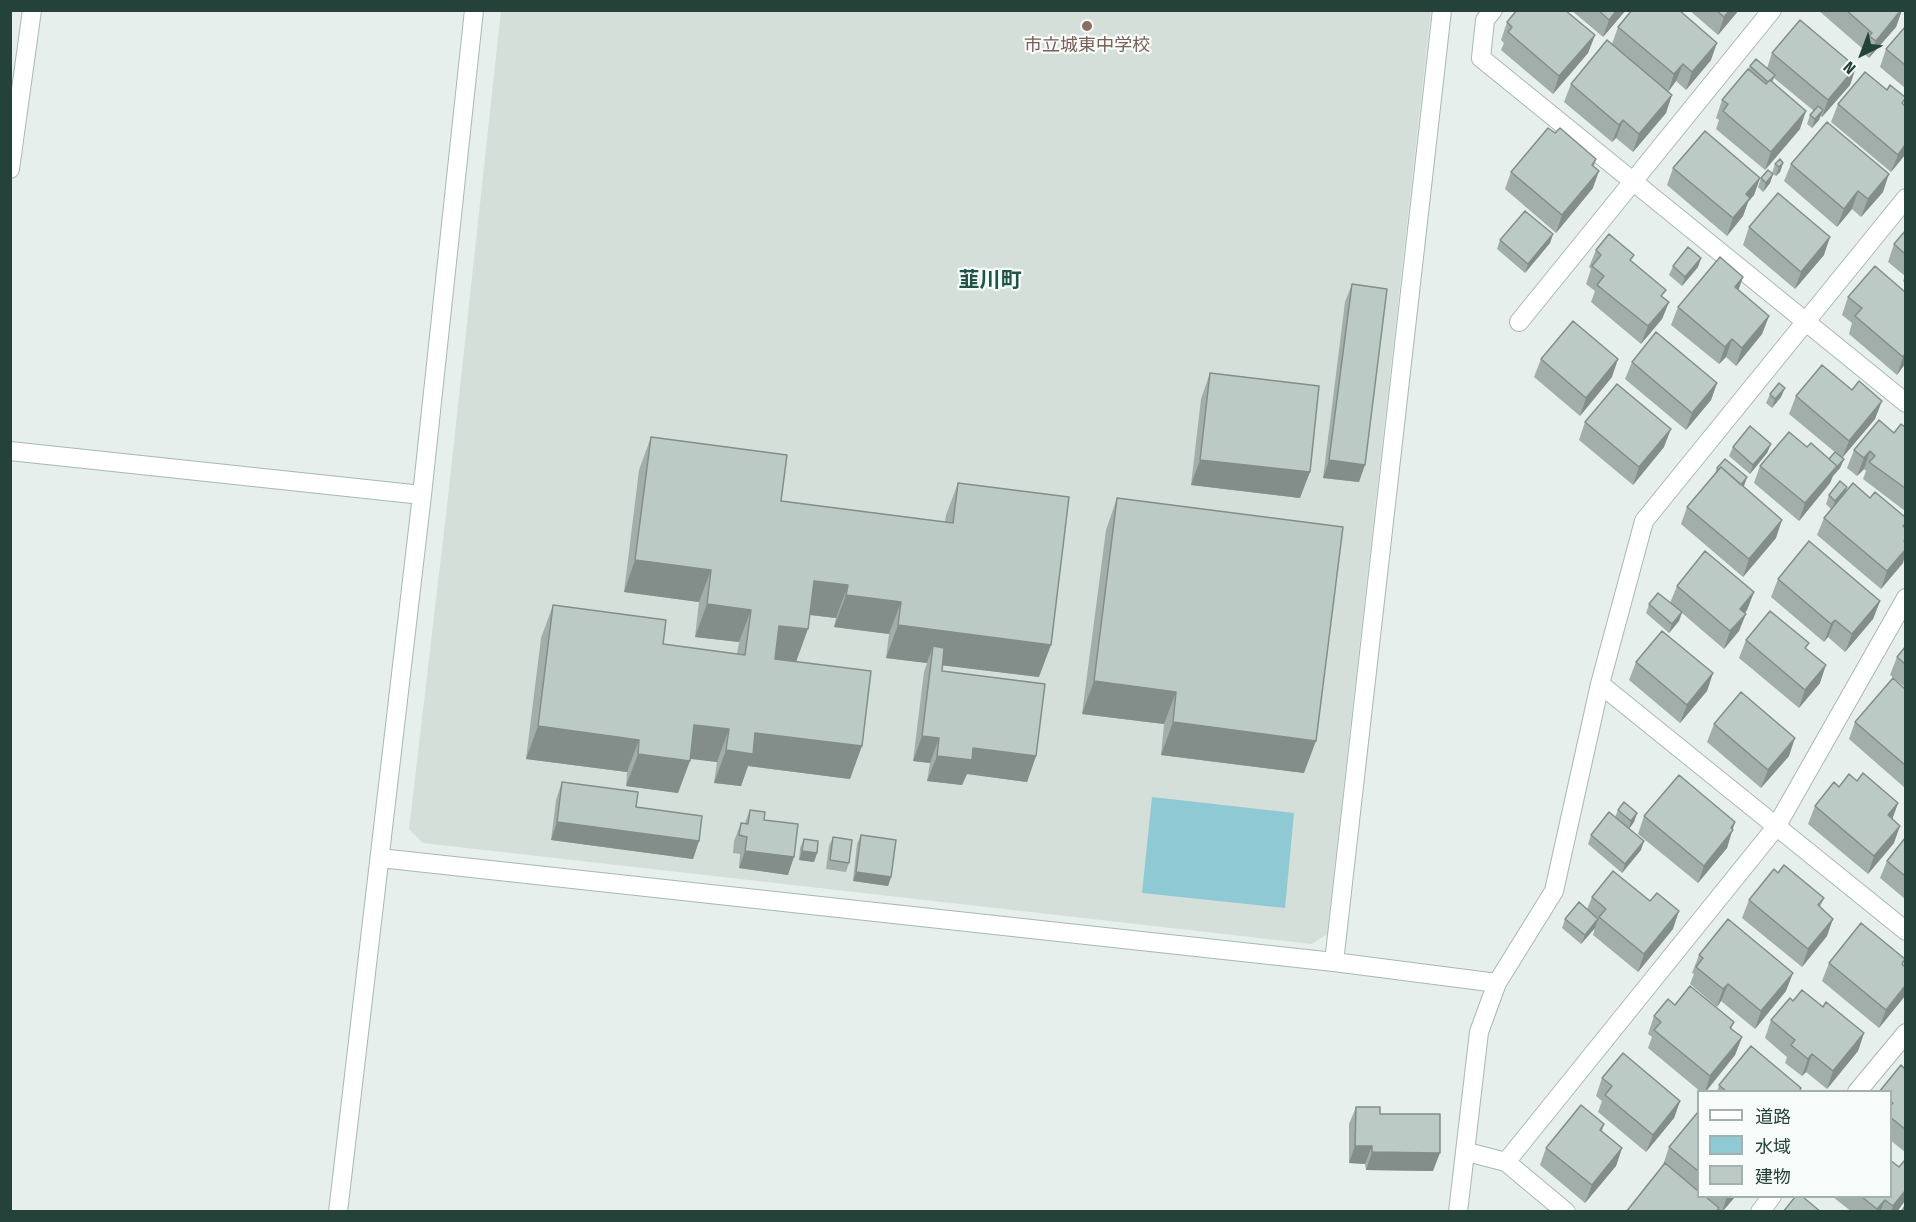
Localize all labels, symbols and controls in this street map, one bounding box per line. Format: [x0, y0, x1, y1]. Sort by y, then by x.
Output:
marker: 市立城東中学校 [1080, 19, 1094, 33]
north arrow [1832, 24, 1892, 84]
place label: 市立城東中学校 [1024, 35, 1150, 57]
text: N [1840, 57, 1860, 78]
district label: 韮川町 [959, 268, 1021, 294]
legend [1697, 1090, 1892, 1198]
text: 道路 [1755, 1106, 1791, 1128]
text: 水域 [1755, 1136, 1791, 1158]
text: 建物 [1755, 1166, 1791, 1188]

